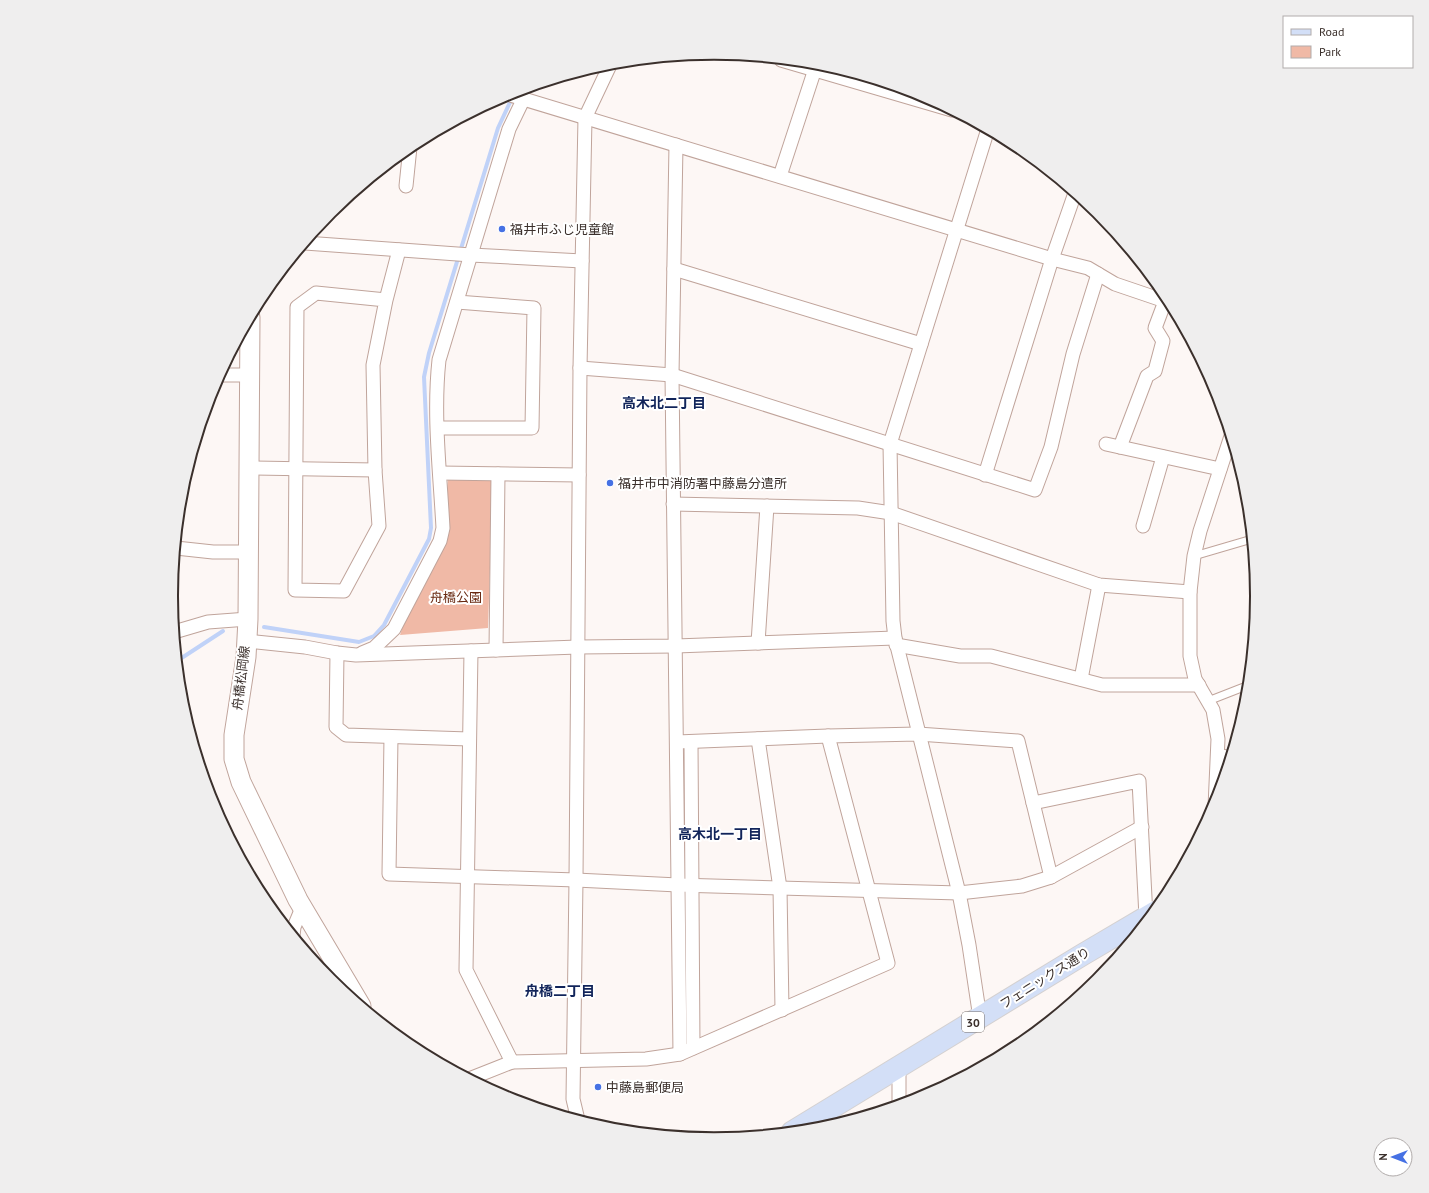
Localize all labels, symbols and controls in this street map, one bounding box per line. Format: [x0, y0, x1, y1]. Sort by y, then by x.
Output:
legend [1283, 16, 1413, 68]
text: Road [1319, 24, 1344, 39]
text: Park [1319, 44, 1341, 59]
place label: 福井市ふじ児童館 [510, 221, 614, 238]
marker: 福井市ふじ児童館 [497, 224, 507, 234]
district label: 高木北二丁目 [622, 394, 706, 412]
place label: 福井市中消防署中藤島分遣所 [618, 475, 787, 492]
marker: 福井市中消防署中藤島分遣所 [605, 478, 615, 488]
park label: 舟橋公園 [430, 589, 482, 606]
street label: 舟橋松岡線 [229, 645, 253, 711]
district label: 高木北一丁目 [678, 825, 762, 843]
street label: フェニックス通り [997, 943, 1093, 1013]
district label: 舟橋二丁目 [525, 982, 595, 1000]
road number: 30 [962, 1012, 984, 1032]
place label: 中藤島郵便局 [606, 1079, 684, 1096]
marker: 中藤島郵便局 [593, 1082, 603, 1092]
north arrow [1373, 1137, 1413, 1177]
text: N [1376, 1153, 1390, 1161]

